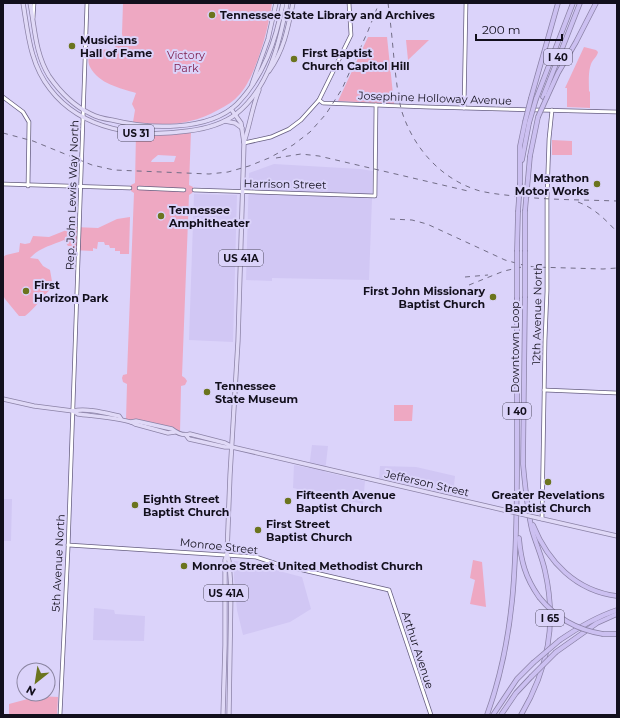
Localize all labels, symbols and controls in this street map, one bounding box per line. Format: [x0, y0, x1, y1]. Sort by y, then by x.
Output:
place label: Tennessee State Library and Archives [220, 8, 435, 22]
marker: Tennessee State Library and Archives [207, 10, 217, 20]
scale bar [476, 16, 562, 42]
text: 200 m [482, 22, 521, 37]
place label: Musicians Hall of Fame [80, 33, 152, 60]
marker: Musicians Hall of Fame [67, 41, 77, 51]
place label: First Baptist Church Capitol Hill [302, 46, 410, 73]
park label: Victory Park [167, 48, 205, 75]
road number: I 40 [544, 49, 572, 65]
marker: First Baptist Church Capitol Hill [289, 54, 299, 64]
street label: Josephine Holloway Avenue [357, 88, 512, 108]
street label: Rep. John Lewis Way North [62, 120, 82, 270]
road number: US 31 [118, 125, 154, 141]
place label: Marathon Motor Works [515, 171, 589, 198]
street label: Harrison Street [243, 176, 327, 192]
marker: Marathon Motor Works [592, 179, 602, 189]
place label: Tennessee Amphitheater [168, 203, 250, 230]
marker: Tennessee Amphitheater [156, 211, 166, 221]
road number: US 41A [219, 250, 263, 266]
street label: 12th Avenue North [529, 263, 545, 365]
place label: First Horizon Park [34, 278, 109, 305]
place label: First John Missionary Baptist Church [363, 284, 485, 311]
marker: First Horizon Park [21, 286, 31, 296]
marker: First John Missionary Baptist Church [488, 292, 498, 302]
street label: Downtown Loop [508, 301, 522, 393]
place label: Tennessee State Museum [215, 379, 298, 406]
marker: Tennessee State Museum [202, 387, 212, 397]
road number: I 40 [503, 403, 531, 419]
street label: Jefferson Street [382, 466, 471, 500]
marker: Greater Revelations Baptist Church [543, 477, 553, 487]
place label: Fifteenth Avenue Baptist Church [296, 488, 396, 515]
place label: Greater Revelations Baptist Church [491, 488, 605, 515]
place label: Eighth Street Baptist Church [143, 492, 229, 519]
marker: Fifteenth Avenue Baptist Church [283, 496, 293, 506]
marker: Eighth Street Baptist Church [130, 500, 140, 510]
street label: 5th Avenue North [48, 514, 68, 612]
place label: First Street Baptist Church [266, 517, 352, 544]
marker: First Street Baptist Church [253, 525, 263, 535]
street label: Monroe Street [179, 535, 259, 557]
place label: Monroe Street United Methodist Church [192, 559, 423, 573]
marker: Monroe Street United Methodist Church [179, 561, 189, 571]
road number: US 41A [204, 585, 248, 601]
street label: Arthur Avenue [399, 610, 437, 691]
road number: I 65 [536, 610, 564, 626]
north arrow [16, 662, 56, 702]
text: N [24, 682, 38, 699]

